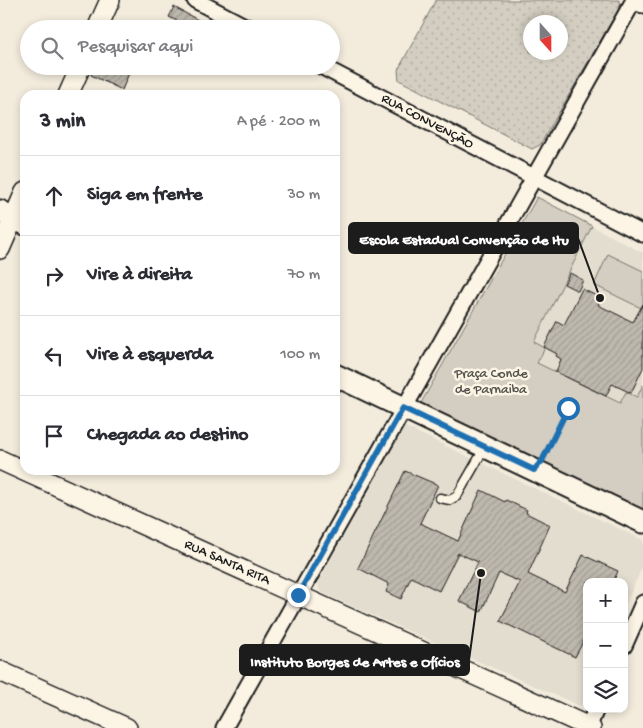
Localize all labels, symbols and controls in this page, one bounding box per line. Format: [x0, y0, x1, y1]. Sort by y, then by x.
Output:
north arrow [523, 15, 568, 60]
search box [20, 20, 340, 75]
icon: search [38, 34, 66, 62]
text: Pesquisar aqui [78, 36, 193, 59]
street label: RUA CONVENÇÃO [378, 91, 477, 154]
text: 3 min [40, 110, 85, 135]
text: A pé · 200 m [237, 113, 320, 132]
icon: ahead [40, 182, 68, 210]
text: Siga em frente [87, 184, 203, 207]
text: 30 m [287, 186, 320, 205]
callout: Escola Estadual Convenção de Itu [349, 223, 578, 253]
text: Escola Estadual Convenção de Itu [359, 232, 570, 250]
icon: right [40, 262, 68, 290]
text: Vire à direita [87, 264, 192, 287]
text: 70 m [287, 266, 320, 285]
icon: left [40, 342, 68, 370]
text: Vire à esquerda [87, 344, 213, 367]
text: 100 m [280, 346, 320, 365]
park label: Praça Conde de Parnaiba [453, 366, 528, 399]
route start [557, 397, 580, 420]
icon: arrive [40, 422, 68, 450]
text: Chegada ao destino [87, 424, 248, 447]
street label: RUA SANTA RITA [181, 536, 273, 590]
map controls [583, 578, 628, 713]
button: + [583, 578, 628, 623]
route end [287, 584, 310, 607]
button: − [583, 623, 628, 668]
callout: Instituto Borges de Artes e Ofícios [240, 645, 469, 675]
text: Instituto Borges de Artes e Ofícios [250, 654, 461, 672]
button: layers [583, 668, 628, 713]

